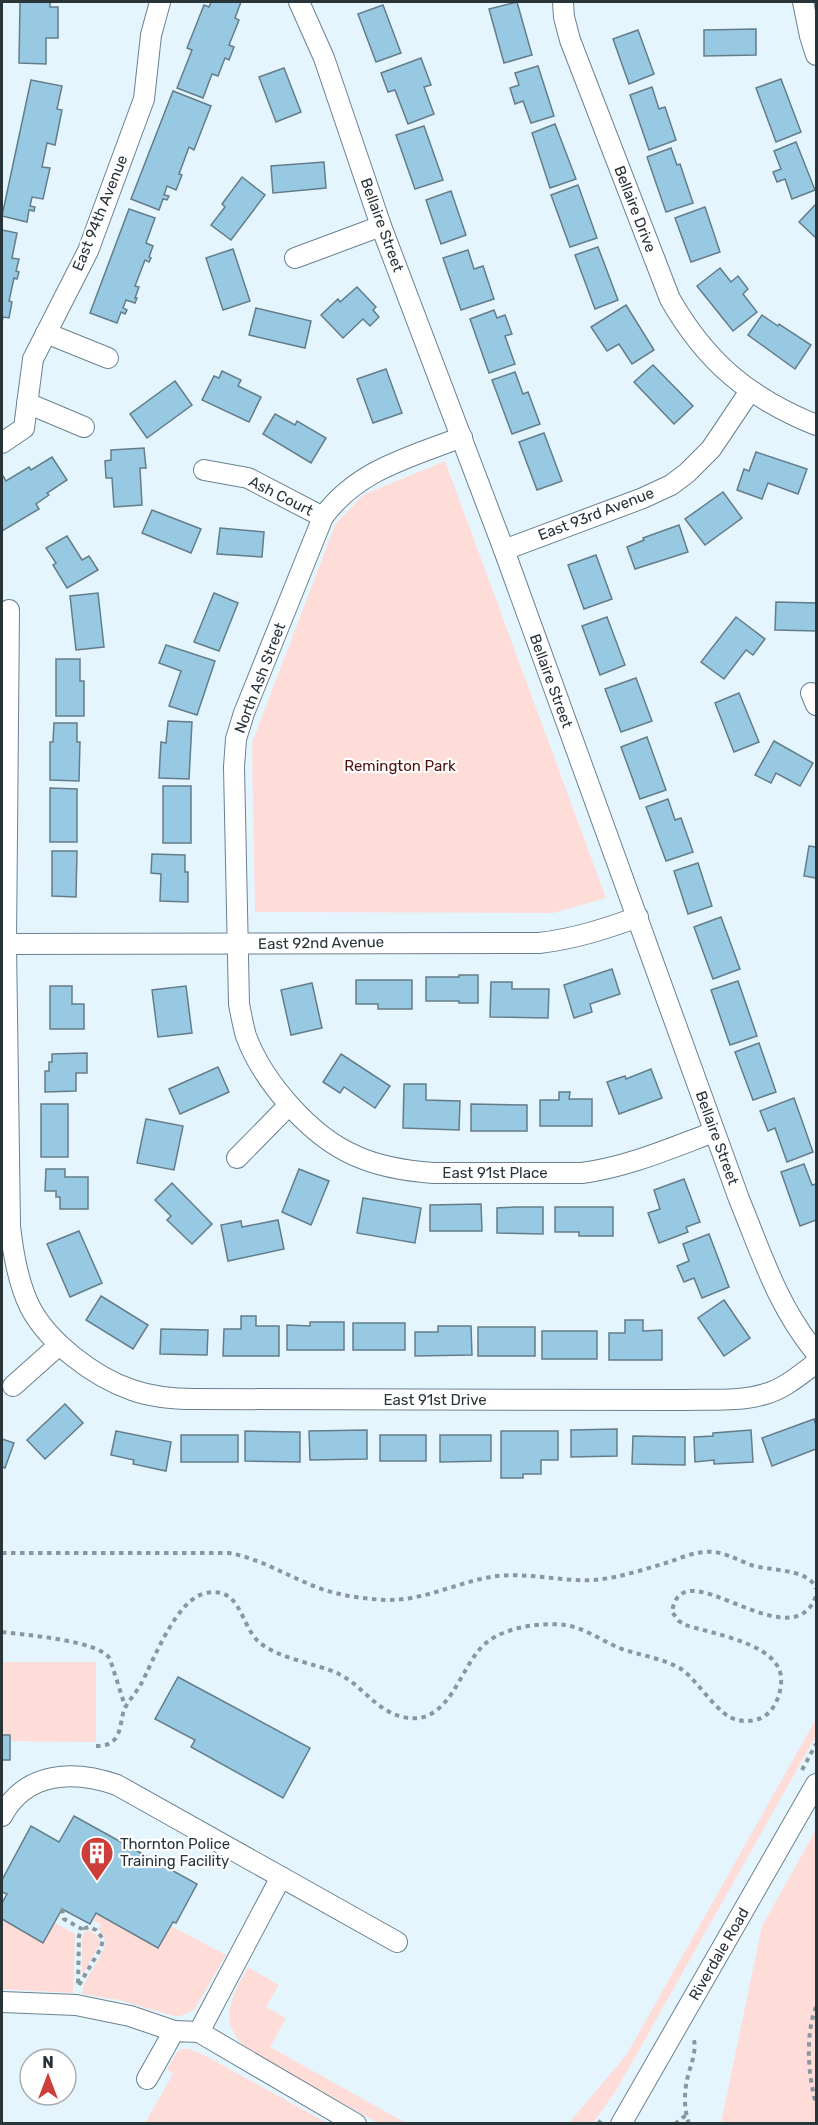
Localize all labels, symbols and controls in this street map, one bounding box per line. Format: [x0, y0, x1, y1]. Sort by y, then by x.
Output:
street label: East 94th Avenue [69, 152, 131, 274]
street label: Bellaire Drive [610, 163, 660, 255]
street label: Bellaire Street [357, 176, 407, 275]
street label: Ash Court [246, 472, 316, 520]
street label: East 93rd Avenue [536, 484, 656, 544]
street label: North Ash Street [231, 620, 289, 736]
street label: Bellaire Street [526, 632, 576, 731]
park label: Remington Park [344, 757, 456, 775]
street label: East 92nd Avenue [258, 933, 384, 953]
street label: Bellaire Street [692, 1089, 742, 1188]
street label: East 91st Place [442, 1164, 548, 1182]
street label: East 91st Drive [383, 1391, 487, 1409]
building icon: Thornton Police Training Facility [79, 1835, 115, 1882]
place label: Thornton Police Training Facility [120, 1835, 230, 1870]
street label: Riverdale Road [685, 1905, 753, 2003]
north arrow [18, 2047, 78, 2107]
text: N [42, 2053, 54, 2072]

